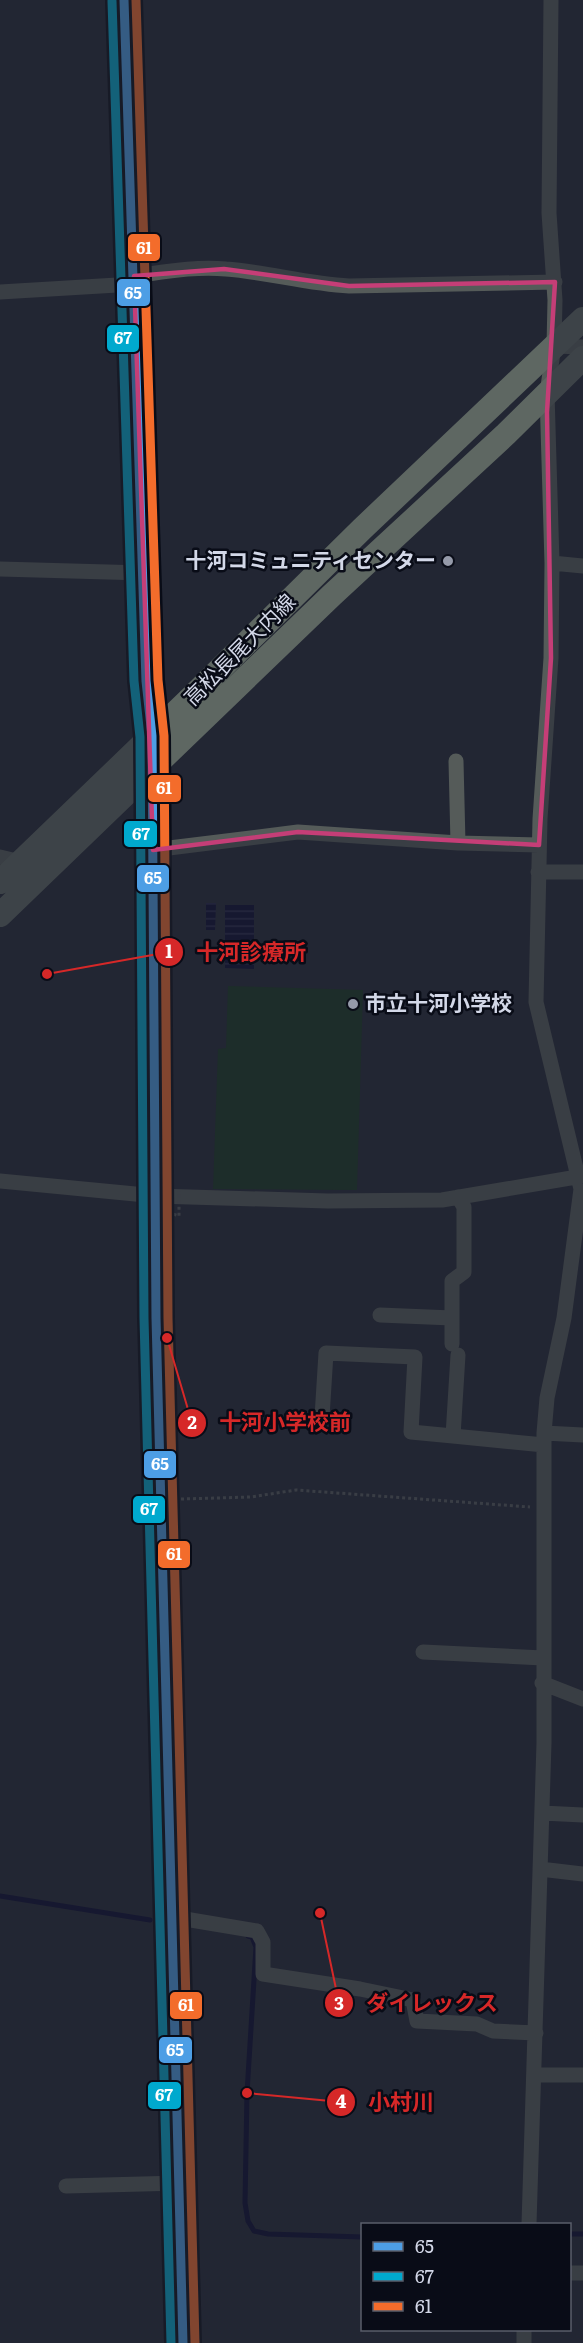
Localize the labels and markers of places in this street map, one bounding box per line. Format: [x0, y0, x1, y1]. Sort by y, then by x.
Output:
place label: 十河コミュニティセンター [185, 543, 436, 574]
marker: 十河コミュニティセンター [441, 554, 455, 568]
callout: 十河診療所 [154, 932, 318, 972]
place label: 市立十河小学校 [365, 986, 512, 1017]
marker: 市立十河小学校 [346, 997, 360, 1011]
callout: 十河小学校前 [177, 1403, 363, 1443]
callout: ダイレックス [324, 1983, 510, 2023]
callout: 小村川 [326, 2082, 446, 2122]

